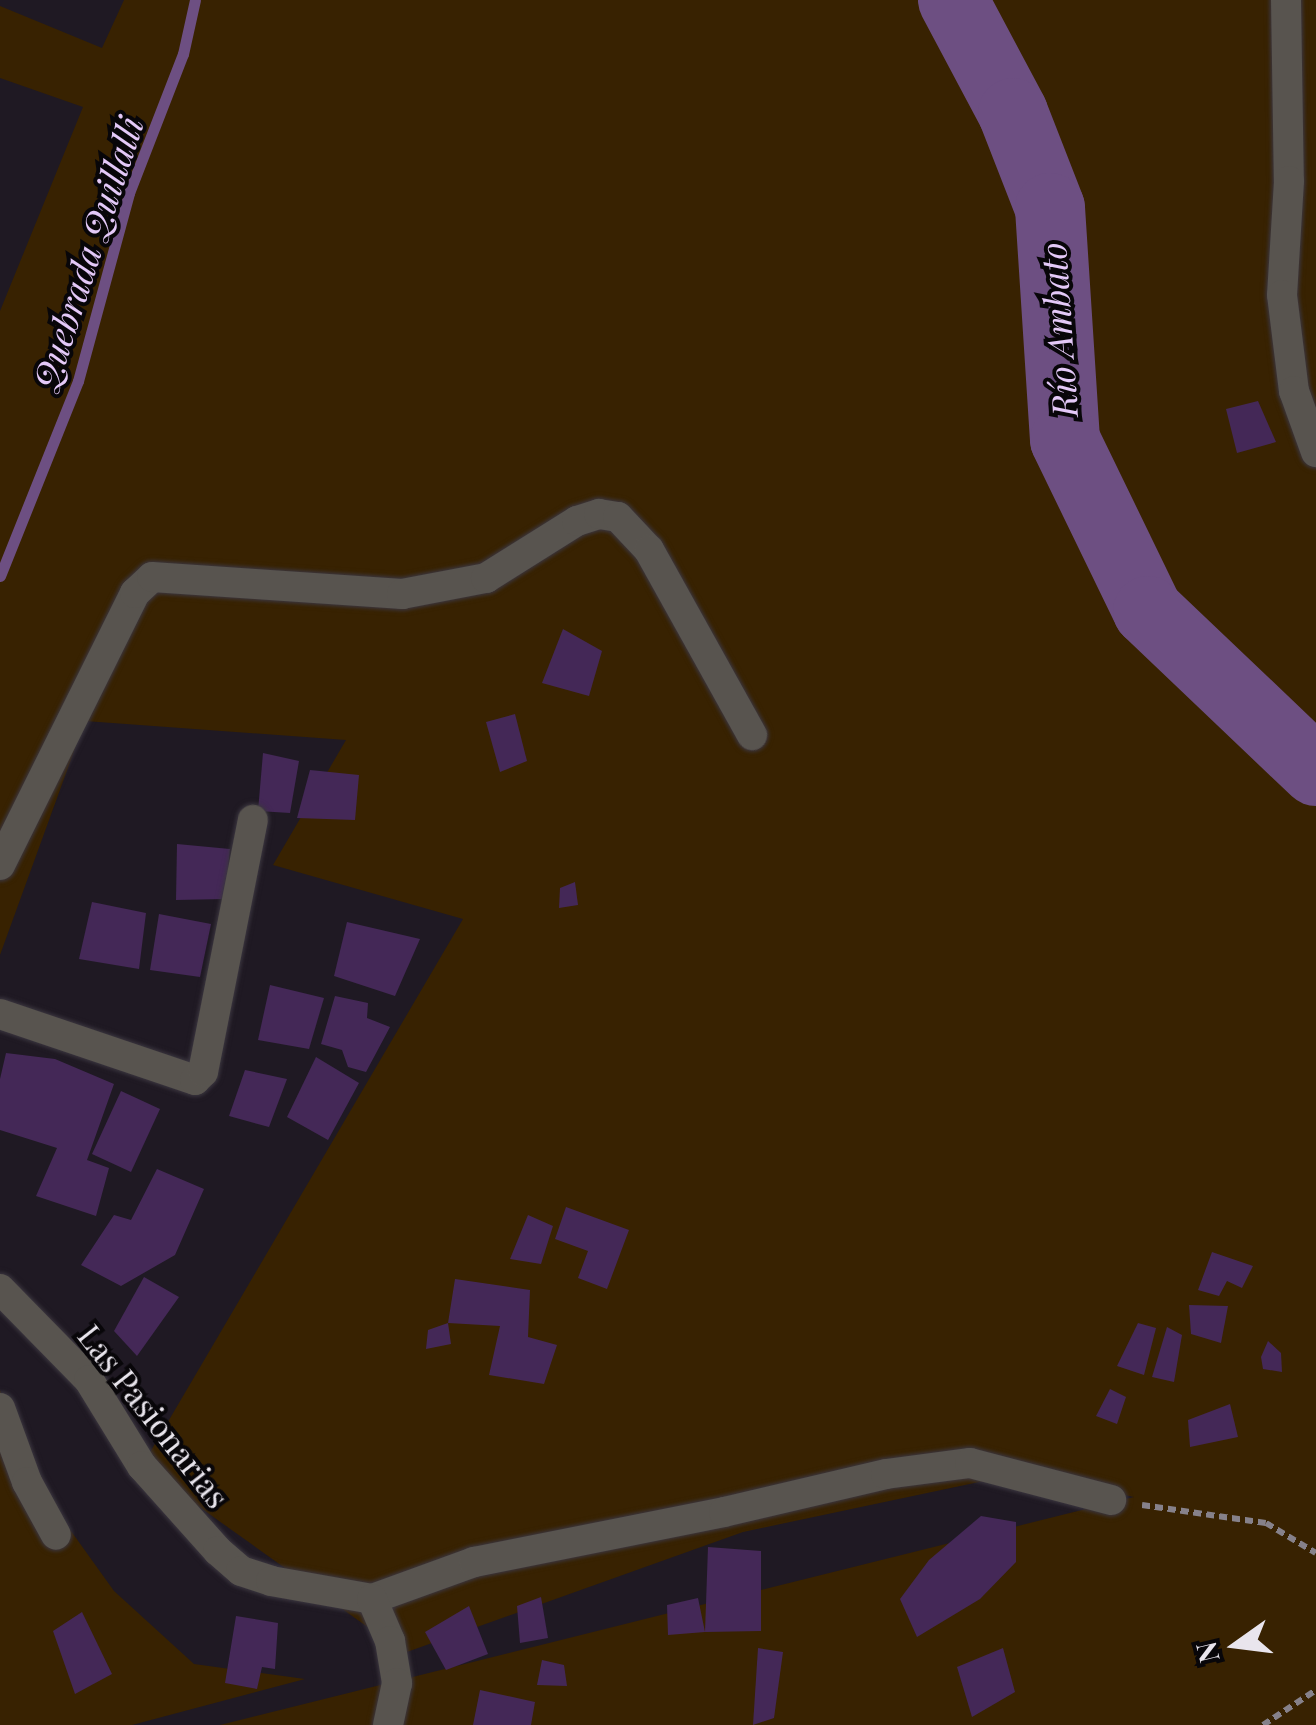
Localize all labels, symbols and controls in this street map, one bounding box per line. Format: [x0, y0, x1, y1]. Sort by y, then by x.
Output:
water label: Quebrada Quillalli [23, 111, 151, 395]
water label: Río Ambato [1031, 241, 1085, 419]
street label: Las Pasionarias [71, 1317, 237, 1515]
north arrow [1186, 1595, 1286, 1695]
text: N [1186, 1638, 1227, 1667]

